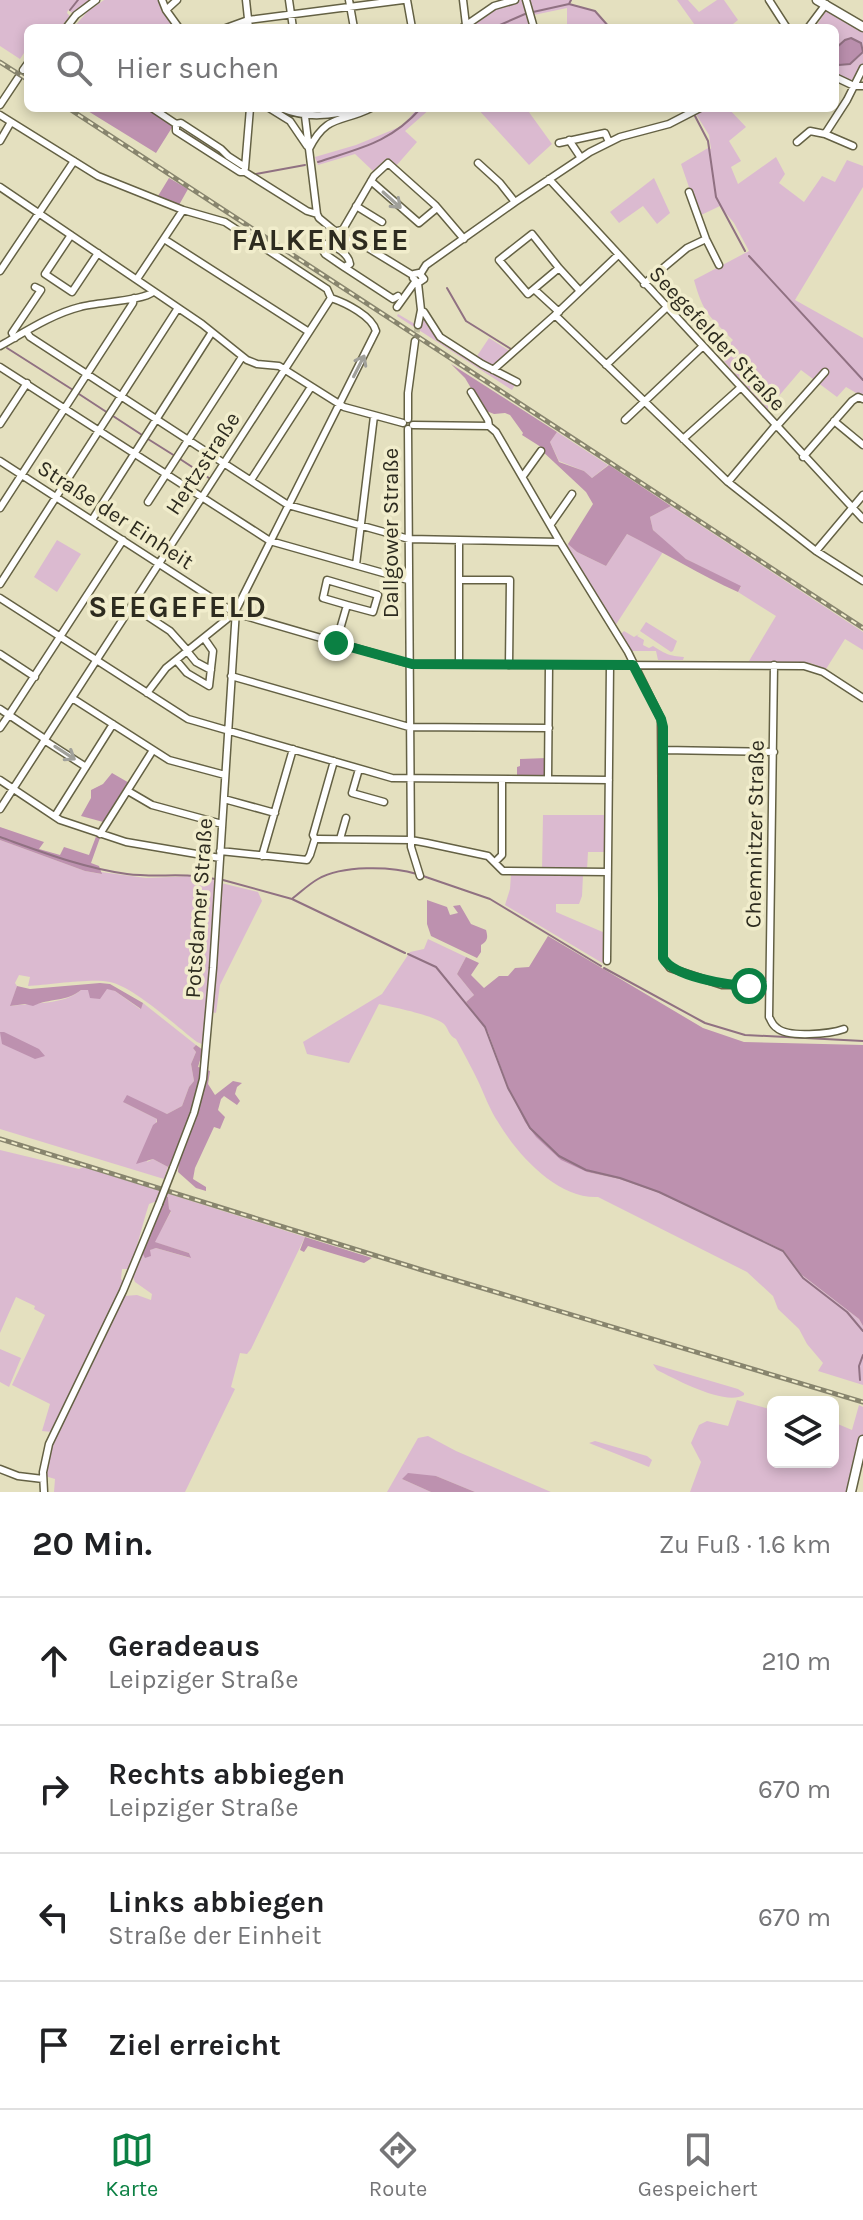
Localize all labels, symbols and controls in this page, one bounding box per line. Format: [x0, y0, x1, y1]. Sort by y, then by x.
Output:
search box [24, 24, 839, 112]
icon: search [52, 46, 96, 90]
text: Hier suchen [116, 50, 279, 86]
one-way arrow [382, 190, 402, 208]
district label: FALKENSEE [231, 222, 411, 258]
street label: Seegefelder Straße [643, 261, 791, 416]
one-way arrow [351, 355, 367, 379]
street label: Hertzstraße [160, 407, 246, 520]
street label: Dallgower Straße [378, 448, 404, 618]
street label: Straße der Einheit [33, 455, 198, 575]
district label: SEEGEFELD [88, 589, 268, 625]
route end [318, 625, 354, 661]
street label: Chemnitzer Straße [740, 740, 770, 928]
one-way arrow [54, 745, 76, 762]
street label: Potsdamer Straße [180, 817, 218, 999]
route start [731, 968, 767, 1004]
map controls [767, 1396, 839, 1468]
button: layers [767, 1396, 839, 1468]
text: 20 Min. [32, 1524, 152, 1564]
text: Zu Fuß · 1.6 km [659, 1529, 831, 1560]
text: Geradeaus [108, 1628, 260, 1664]
icon: ahead [32, 1639, 76, 1683]
text: 210 m [761, 1646, 831, 1677]
text: Leipziger Straße [108, 1664, 299, 1695]
text: Rechts abbiegen [108, 1756, 345, 1792]
icon: right [32, 1767, 76, 1811]
text: 670 m [758, 1774, 831, 1805]
text: Leipziger Straße [108, 1792, 299, 1823]
text: Links abbiegen [108, 1884, 325, 1920]
icon: left [32, 1895, 76, 1939]
text: 670 m [758, 1902, 831, 1933]
text: Straße der Einheit [108, 1920, 322, 1951]
icon: arrive [32, 2023, 76, 2067]
text: Ziel erreicht [108, 2027, 281, 2063]
tab: Karte [105, 2128, 158, 2202]
tab: Route [369, 2128, 427, 2202]
tab: Gespeichert [638, 2128, 758, 2202]

